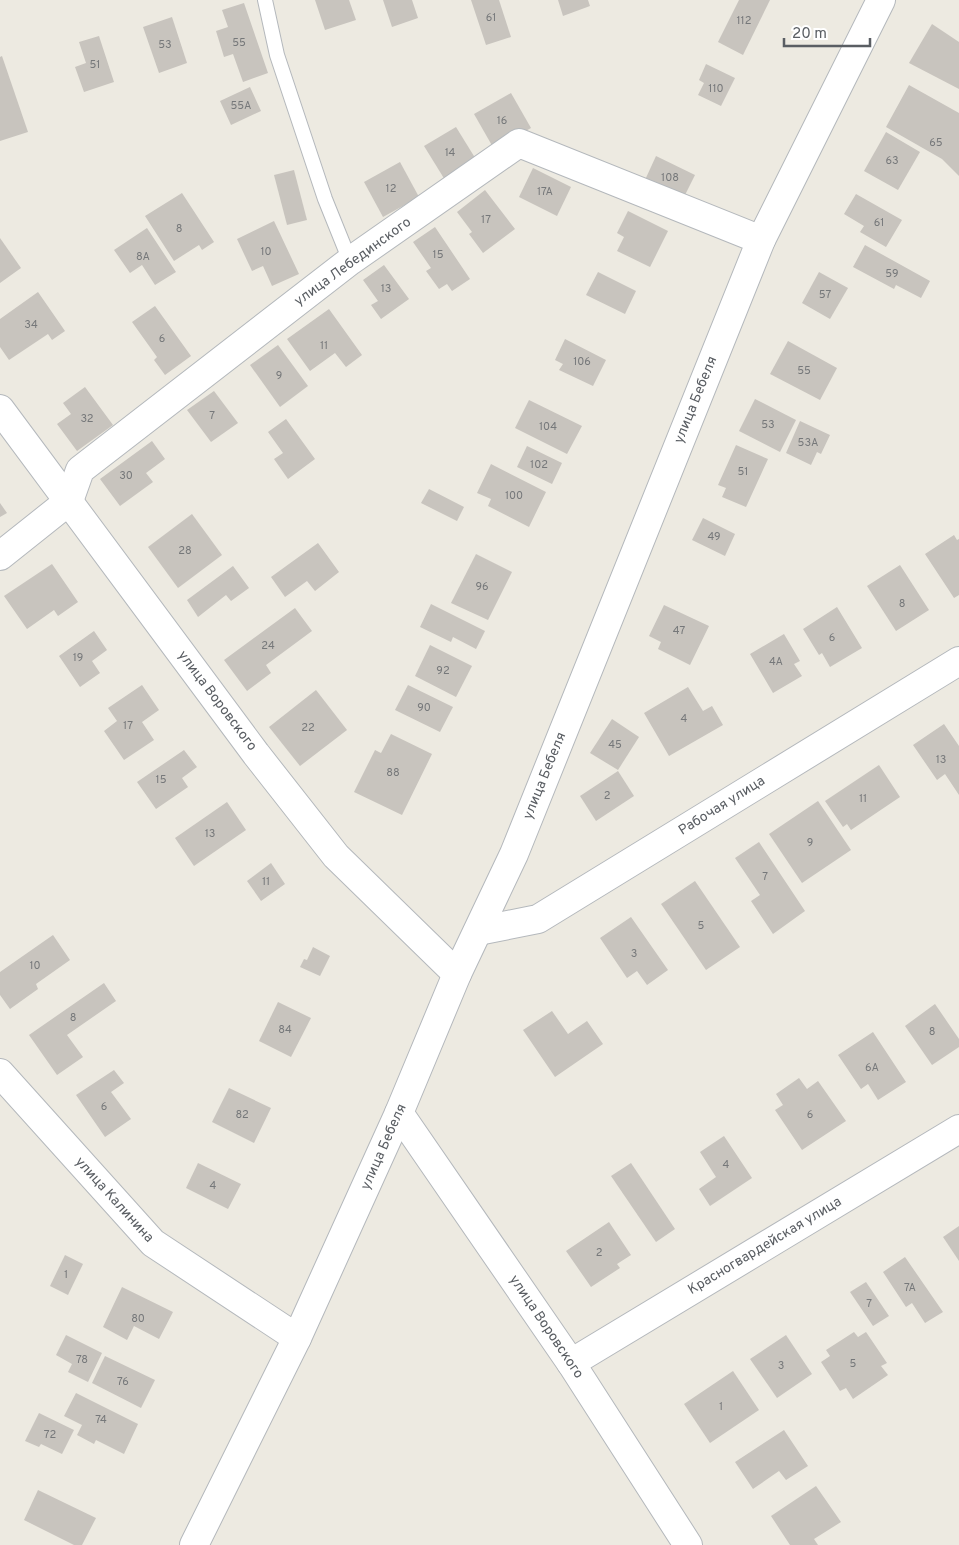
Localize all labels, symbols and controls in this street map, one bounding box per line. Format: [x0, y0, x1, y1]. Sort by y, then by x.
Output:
house number: 61 [486, 11, 496, 25]
house number: 112 [737, 14, 751, 28]
scale bar [784, 15, 870, 47]
text: 20 m [792, 25, 827, 44]
house number: 55 [232, 36, 246, 50]
house number: 53 [158, 38, 172, 52]
house number: 51 [90, 58, 100, 72]
house number: 110 [708, 82, 724, 96]
house number: 55А [231, 99, 251, 113]
house number: 16 [497, 114, 507, 128]
house number: 65 [929, 136, 943, 150]
house number: 14 [445, 146, 456, 160]
house number: 63 [885, 154, 899, 168]
house number: 108 [661, 171, 679, 185]
house number: 12 [386, 182, 396, 196]
house number: 17А [537, 185, 553, 199]
house number: 17 [481, 213, 491, 227]
street label: улица Лебединского [291, 214, 415, 310]
house number: 61 [874, 216, 884, 230]
house number: 8 [176, 222, 182, 236]
house number: 10 [260, 245, 272, 259]
house number: 15 [433, 248, 444, 262]
house number: 8А [136, 250, 150, 264]
house number: 59 [885, 267, 899, 281]
house number: 13 [381, 282, 391, 296]
house number: 57 [819, 288, 831, 302]
house number: 34 [24, 318, 38, 332]
house number: 6 [159, 332, 165, 346]
house number: 11 [320, 339, 328, 353]
street label: улица Бебеля [671, 354, 721, 446]
house number: 106 [573, 355, 591, 369]
house number: 55 [797, 364, 811, 378]
house number: 9 [276, 369, 282, 383]
house number: 7 [209, 409, 215, 423]
house number: 32 [80, 412, 94, 426]
house number: 53 [761, 418, 775, 432]
house number: 104 [539, 420, 557, 434]
house number: 53А [798, 436, 818, 450]
house number: 102 [530, 458, 548, 472]
house number: 51 [738, 465, 748, 479]
house number: 30 [119, 469, 133, 483]
house number: 100 [505, 489, 523, 503]
house number: 49 [707, 530, 721, 544]
house number: 28 [178, 544, 192, 558]
house number: 96 [475, 580, 489, 594]
house number: 8 [899, 597, 905, 611]
house number: 47 [673, 624, 685, 638]
house number: 6 [829, 631, 835, 645]
house number: 24 [261, 639, 275, 653]
street label: улица Воровского [174, 648, 260, 755]
house number: 19 [73, 651, 83, 665]
house number: 4А [769, 655, 783, 669]
house number: 92 [436, 664, 450, 678]
house number: 90 [417, 701, 431, 715]
house number: 4 [681, 712, 688, 726]
house number: 17 [123, 719, 133, 733]
house number: 22 [301, 721, 315, 735]
street label: улица Бебеля [520, 730, 570, 822]
house number: 45 [608, 738, 622, 752]
house number: 13 [936, 753, 946, 767]
house number: 88 [386, 766, 400, 780]
house number: 15 [156, 773, 167, 787]
street label: Рабочая улица [676, 773, 768, 839]
house number: 2 [604, 789, 610, 803]
house number: 11 [859, 792, 867, 806]
house number: 13 [205, 827, 215, 841]
house number: 9 [807, 836, 813, 850]
house number: 7 [762, 870, 768, 884]
house number: 11 [262, 875, 270, 889]
house number: 5 [698, 919, 705, 933]
house number: 3 [631, 947, 637, 961]
house number: 10 [29, 959, 41, 973]
house number: 8 [70, 1011, 76, 1025]
house number: 84 [278, 1023, 292, 1037]
house number: 8 [929, 1025, 935, 1039]
house number: 6А [865, 1061, 879, 1075]
house number: 6 [101, 1100, 107, 1114]
street label: улица Бебеля [357, 1101, 411, 1193]
house number: 82 [235, 1108, 249, 1122]
house number: 6 [807, 1108, 813, 1122]
street label: улица Калинина [71, 1154, 157, 1246]
house number: 4 [723, 1158, 730, 1172]
house number: 4 [210, 1179, 217, 1193]
street label: Красногвардейская улица [685, 1193, 845, 1299]
house number: 2 [596, 1246, 602, 1260]
house number: 1 [64, 1268, 68, 1282]
street label: улица Воровского [505, 1272, 587, 1382]
house number: 7А [904, 1281, 916, 1295]
house number: 7 [866, 1297, 872, 1311]
house number: 80 [131, 1312, 145, 1326]
house number: 78 [76, 1353, 88, 1367]
house number: 5 [850, 1357, 857, 1371]
house number: 3 [778, 1359, 784, 1373]
house number: 76 [117, 1375, 129, 1389]
house number: 1 [719, 1400, 723, 1414]
house number: 74 [95, 1413, 107, 1427]
house number: 72 [44, 1428, 56, 1442]

